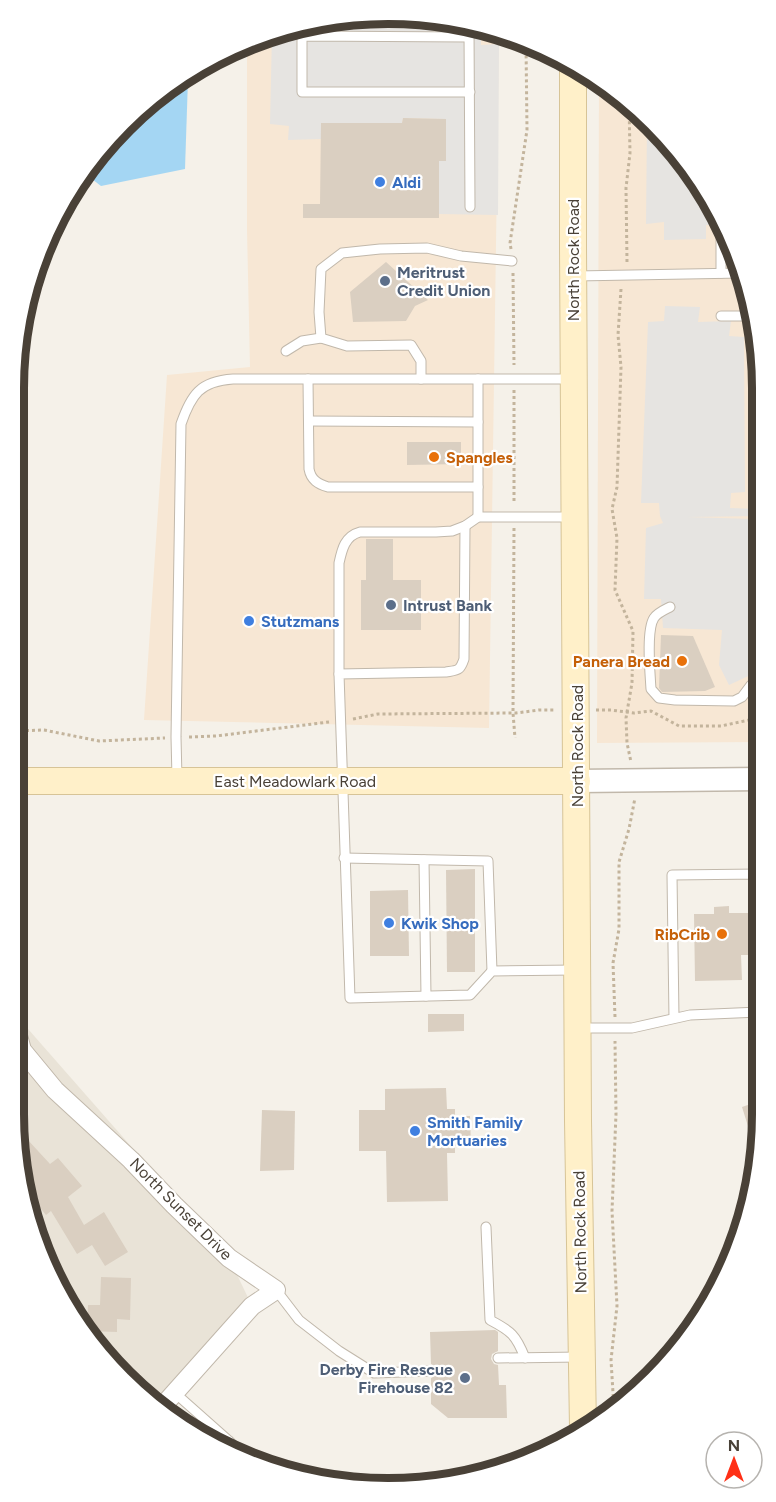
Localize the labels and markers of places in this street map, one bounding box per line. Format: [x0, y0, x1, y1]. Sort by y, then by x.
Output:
place label: Aldi [392, 173, 421, 192]
marker: Aldi [373, 175, 387, 189]
place label: Meritrust Credit Union [397, 263, 490, 300]
marker: Meritrust Credit Union [378, 274, 392, 288]
place label: Spangles [446, 448, 513, 467]
marker: Spangles [427, 450, 441, 464]
place label: Intrust Bank [403, 596, 492, 615]
marker: Intrust Bank [384, 598, 398, 612]
place label: Stutzmans [261, 612, 340, 631]
marker: Stutzmans [242, 614, 256, 628]
place label: Panera Bread [573, 652, 670, 671]
marker: Panera Bread [675, 654, 689, 668]
place label: Kwik Shop [401, 914, 479, 933]
marker: Kwik Shop [382, 916, 396, 930]
place label: RibCrib [655, 925, 710, 944]
marker: RibCrib [715, 927, 729, 941]
place label: Smith Family Mortuaries [427, 1113, 524, 1150]
marker: Smith Family Mortuaries [408, 1124, 422, 1138]
place label: Derby Fire Rescue Firehouse 82 [320, 1360, 453, 1397]
marker: Derby Fire Rescue Firehouse 82 [458, 1371, 472, 1385]

